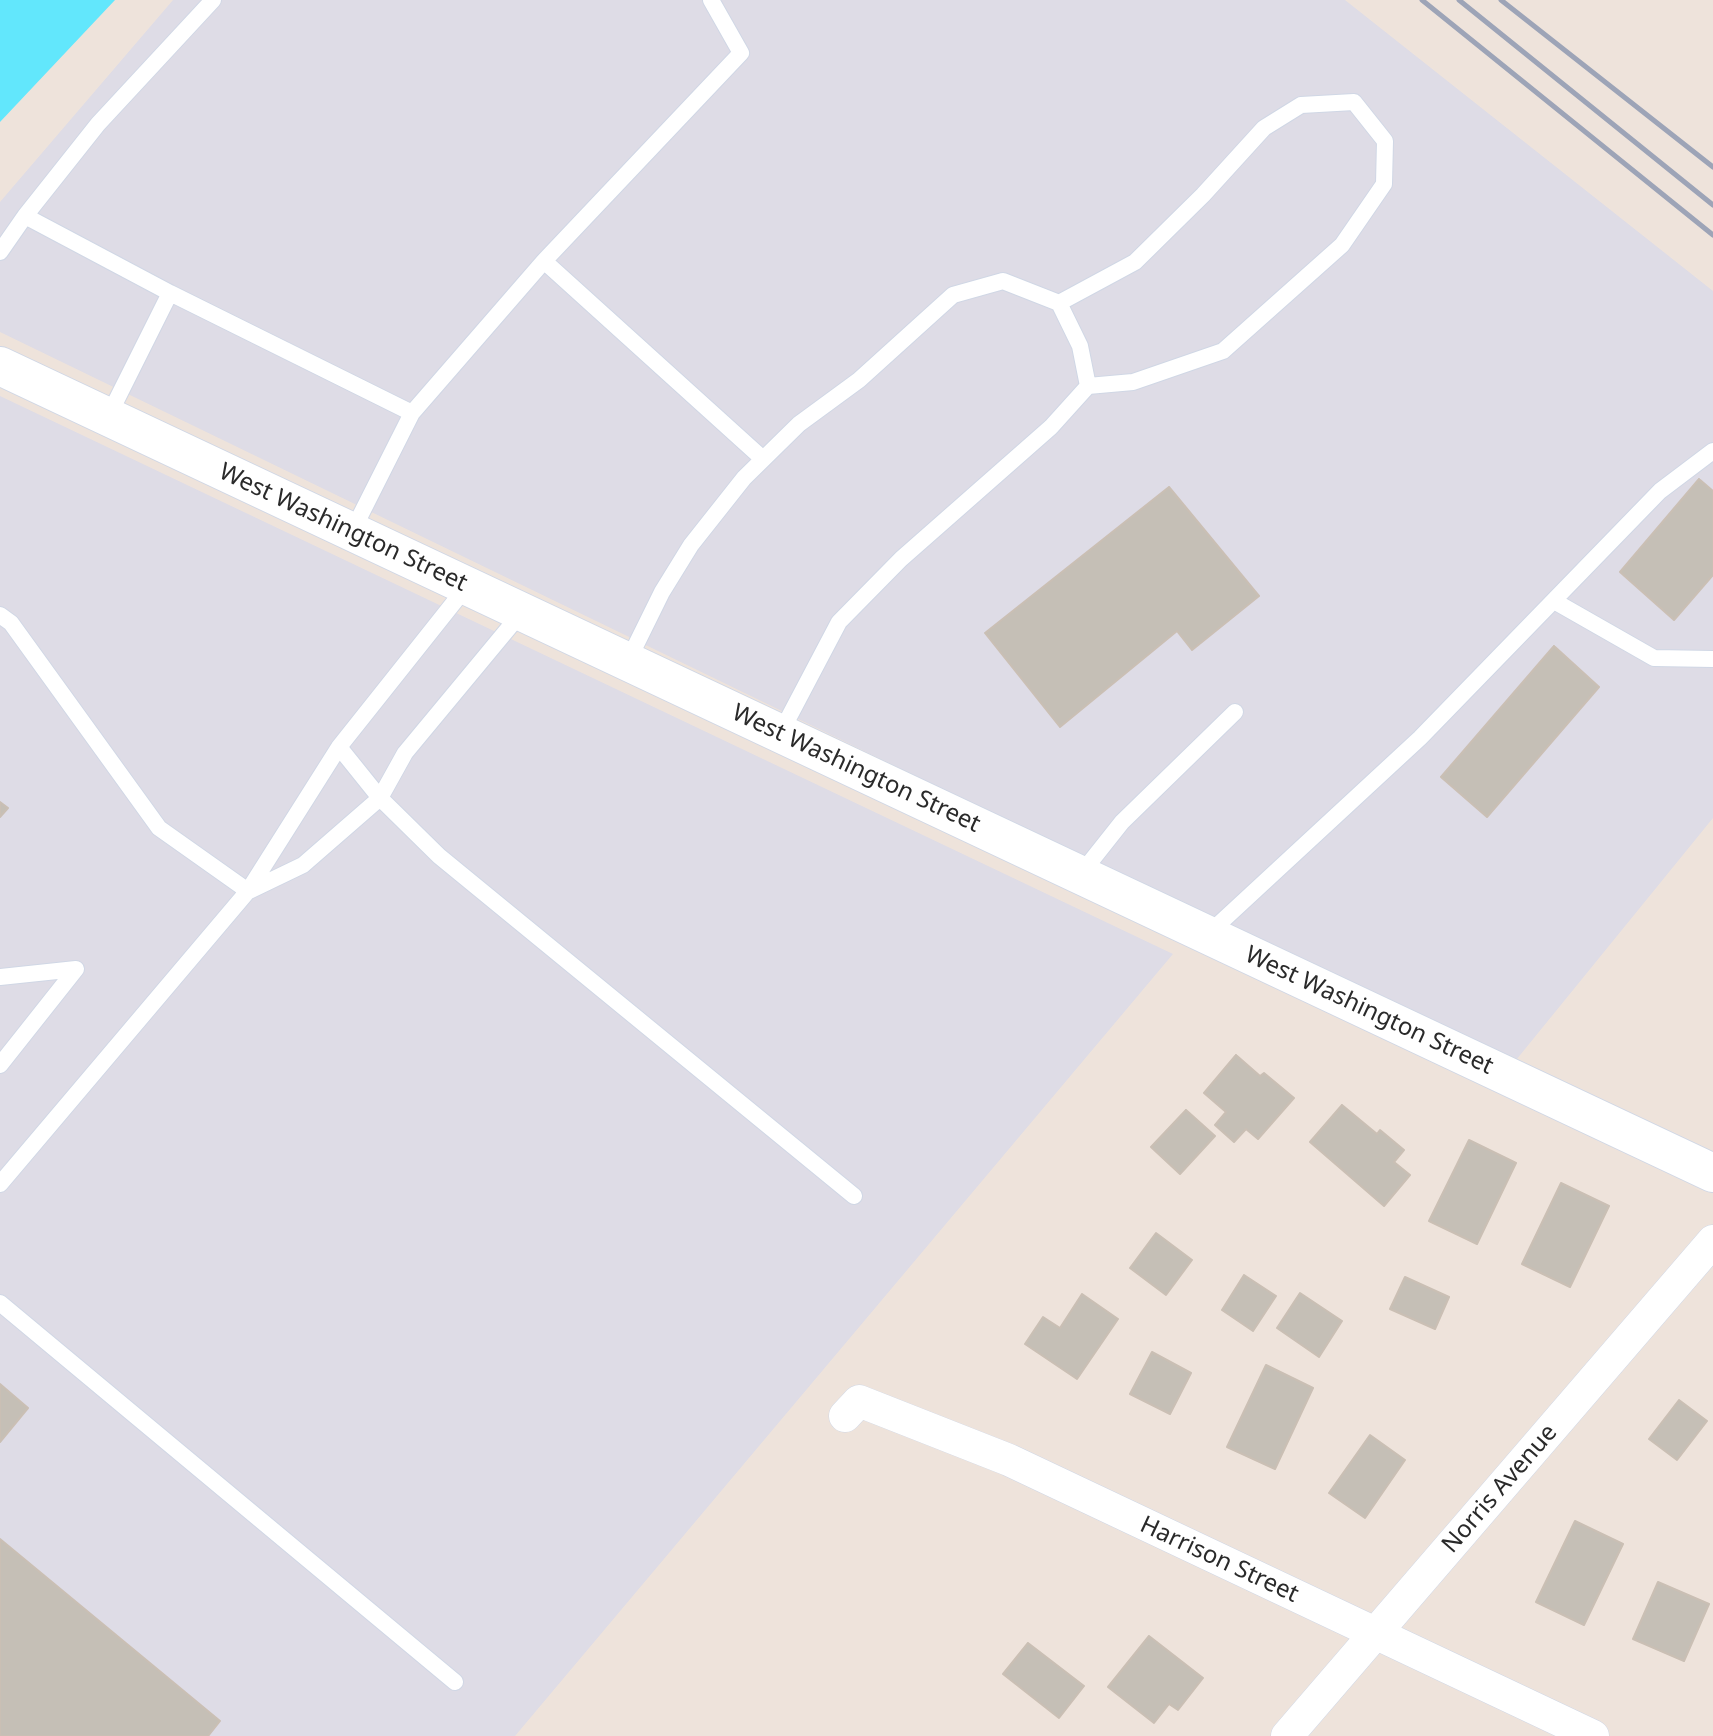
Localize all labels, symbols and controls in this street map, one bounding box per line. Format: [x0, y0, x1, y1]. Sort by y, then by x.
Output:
street label: West Washington Street [214, 458, 472, 598]
street label: West Washington Street [727, 699, 985, 839]
street label: West Washington Street [1240, 941, 1498, 1081]
street label: Norris Avenue [1436, 1419, 1564, 1559]
street label: Harrison Street [1135, 1511, 1303, 1609]

